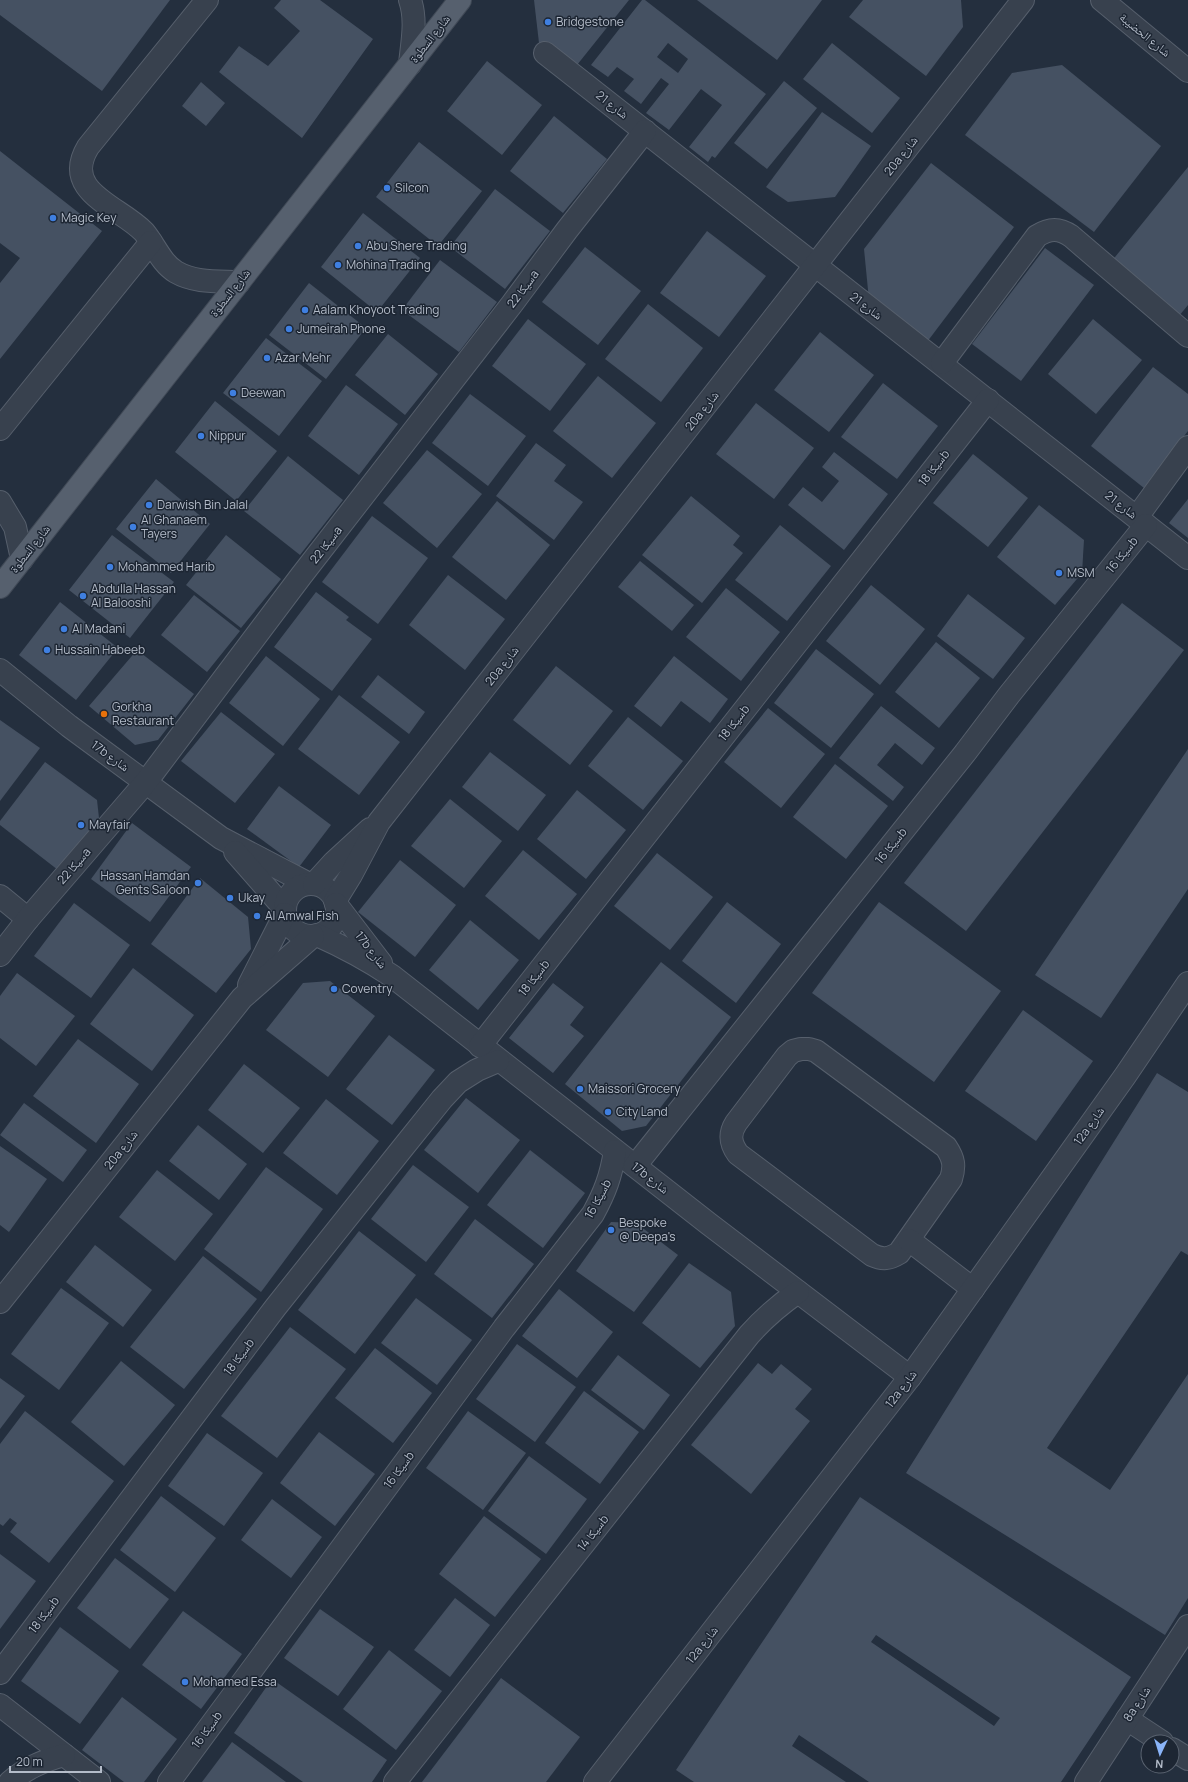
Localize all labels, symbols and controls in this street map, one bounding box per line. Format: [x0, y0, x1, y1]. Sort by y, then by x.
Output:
street label: شارع الحضيبة [1116, 9, 1175, 61]
street label: شارع السطوة [405, 11, 454, 66]
place label: Bridgestone [556, 13, 624, 30]
marker: Bridgestone [543, 17, 553, 27]
street label: شارع 21 [593, 87, 632, 123]
street label: 20a شارع [880, 132, 922, 179]
place label: Silcon [395, 179, 429, 196]
marker: Silcon [382, 183, 392, 193]
place label: Magic Key [61, 209, 117, 226]
marker: Magic Key [48, 213, 58, 223]
place label: Abu Shere Trading [366, 237, 467, 254]
marker: Abu Shere Trading [353, 241, 363, 251]
place label: Mohina Trading [346, 256, 431, 273]
marker: Mohina Trading [333, 260, 343, 270]
street label: شارع السطوة [205, 265, 254, 320]
street label: سيكا 22a [503, 266, 542, 311]
street label: شارع 21 [847, 288, 886, 324]
place label: Aalam Khoyoot Trading [313, 301, 439, 318]
marker: Aalam Khoyoot Trading [300, 305, 310, 315]
place label: Jumeirah Phone [297, 320, 386, 337]
marker: Jumeirah Phone [284, 324, 294, 334]
place label: Azar Mehr [275, 349, 331, 366]
marker: Azar Mehr [262, 353, 272, 363]
place label: Deewan [241, 384, 286, 401]
street label: 20a شارع [681, 387, 723, 434]
marker: Deewan [228, 388, 238, 398]
place label: Nippur [209, 427, 246, 444]
marker: Nippur [196, 431, 206, 441]
street label: سيكا 18b [914, 446, 953, 489]
street label: شارع 21 [1102, 487, 1141, 523]
place label: Darwish Bin Jalal [157, 496, 248, 513]
marker: Darwish Bin Jalal [144, 500, 154, 510]
place label: Al Ghanaem Tayers [141, 511, 207, 542]
street label: شارع السطوة [5, 521, 54, 576]
marker: Al Ghanaem Tayers [128, 522, 138, 532]
street label: سيكا 22a [306, 522, 346, 567]
street label: سيكا 16b [1102, 533, 1142, 577]
place label: Mohammed Harib [118, 558, 215, 575]
marker: Mohammed Harib [105, 562, 115, 572]
place label: MSM [1067, 564, 1095, 581]
marker: MSM [1054, 568, 1064, 578]
place label: Abdulla Hassan Al Balooshi [91, 580, 176, 611]
marker: Abdulla Hassan Al Balooshi [78, 591, 88, 601]
place label: Al Madani [72, 620, 125, 637]
marker: Al Madani [59, 624, 69, 634]
place label: Hussain Habeeb [55, 641, 145, 658]
street label: 20a شارع [481, 642, 523, 689]
marker: Hussain Habeeb [42, 645, 52, 655]
place label: Gorkha Restaurant [112, 698, 174, 729]
street label: سيكا 18b [714, 701, 753, 744]
marker: Gorkha Restaurant [99, 709, 109, 719]
street label: 17b شارع [88, 736, 133, 775]
place label: Mayfair [89, 816, 131, 833]
marker: Mayfair [76, 820, 86, 830]
street label: سيكا 16b [871, 824, 911, 868]
street label: سيكا 22a [53, 844, 94, 888]
place label: Hassan Hamdan Gents Saloon [100, 867, 190, 898]
marker: Hassan Hamdan Gents Saloon [193, 878, 203, 888]
place label: Ukay [238, 889, 266, 906]
marker: Ukay [225, 893, 235, 903]
place label: Al Amwal Fish [265, 907, 339, 924]
marker: Al Amwal Fish [252, 911, 262, 921]
street label: 17b شارع [351, 928, 391, 972]
street label: سيكا 18b [514, 956, 553, 999]
place label: Coventry [342, 980, 393, 997]
marker: Coventry [329, 984, 339, 994]
place label: Maissori Grocery [588, 1080, 681, 1097]
marker: Maissori Grocery [575, 1084, 585, 1094]
place label: City Land [616, 1103, 668, 1120]
street label: 12a شارع [1069, 1103, 1108, 1148]
marker: City Land [603, 1107, 613, 1117]
street label: 20a شارع [100, 1126, 142, 1173]
street label: 17b شارع [628, 1158, 673, 1198]
street label: سيكا 16b [580, 1176, 615, 1221]
place label: Bespoke @ Deepa's [619, 1214, 676, 1245]
marker: Bespoke @ Deepa's [606, 1225, 616, 1235]
street label: سيكا 18b [219, 1335, 258, 1379]
street label: 12a شارع [881, 1366, 921, 1411]
street label: سيكا 16b [379, 1448, 418, 1492]
street label: سيكا 14b [573, 1511, 612, 1554]
street label: سيكا 18b [24, 1593, 63, 1637]
street label: 12a شارع [682, 1622, 722, 1667]
place label: Mohamed Essa [193, 1673, 277, 1690]
marker: Mohamed Essa [180, 1677, 190, 1687]
street label: 8a شارع [1119, 1683, 1154, 1725]
street label: سيكا 16b [187, 1708, 226, 1752]
north arrow [1140, 1734, 1180, 1774]
scale bar [10, 1748, 101, 1774]
text: 20 m [16, 1753, 43, 1770]
text: N [1155, 1757, 1164, 1772]

